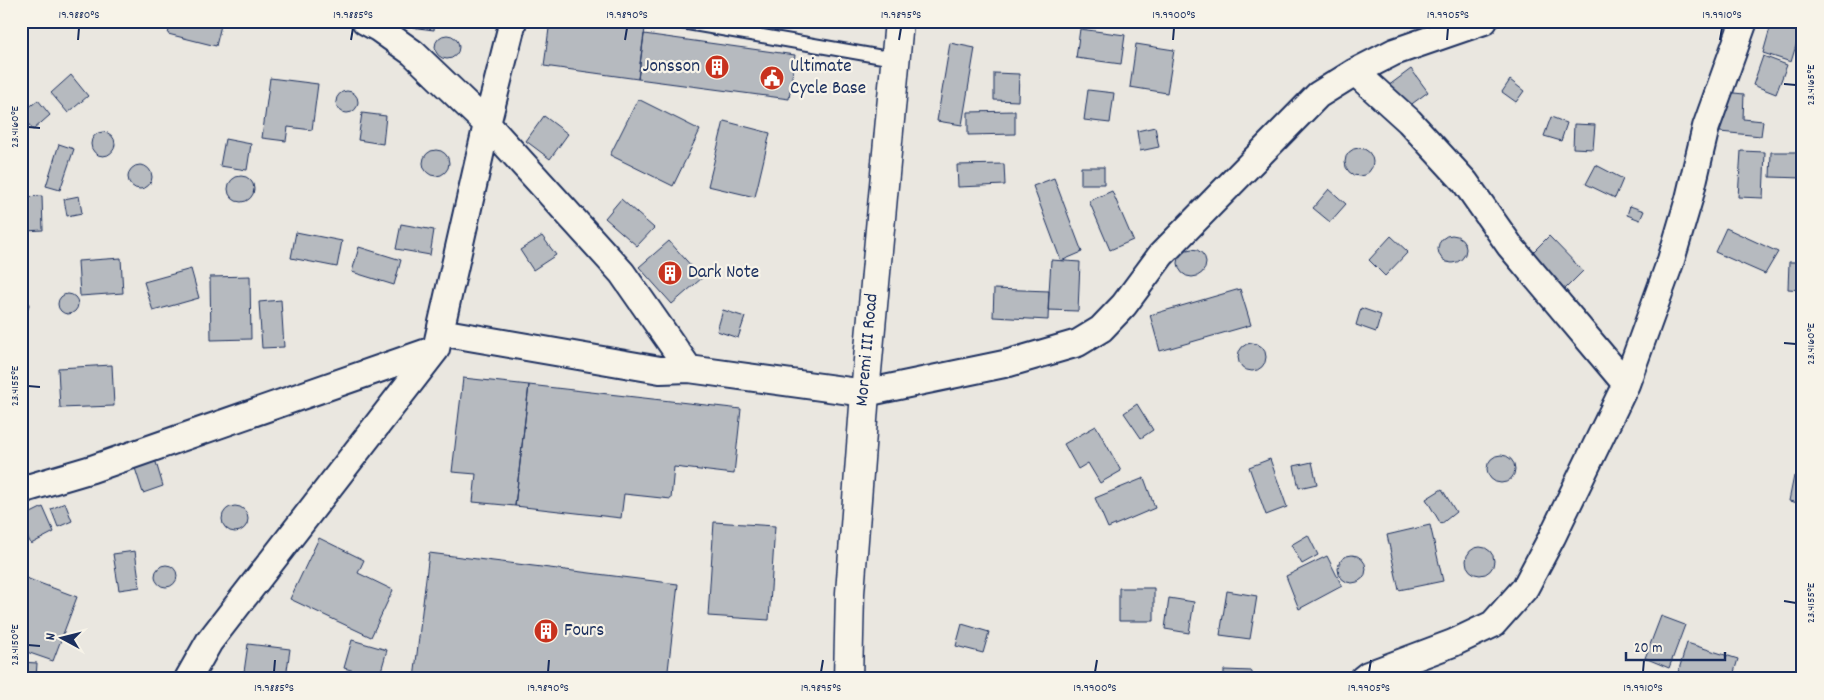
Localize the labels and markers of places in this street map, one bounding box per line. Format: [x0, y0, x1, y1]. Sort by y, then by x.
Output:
place label: Jonsson [643, 54, 700, 81]
building icon: Jonsson [704, 54, 730, 80]
place label: Ultimate Cycle Base [790, 54, 866, 103]
public building icon: Ultimate Cycle Base [759, 65, 785, 91]
building icon: Dark Note [657, 260, 683, 286]
place label: Dark Note [688, 260, 759, 287]
building icon: Fours [533, 618, 559, 644]
place label: Fours [564, 618, 604, 645]

